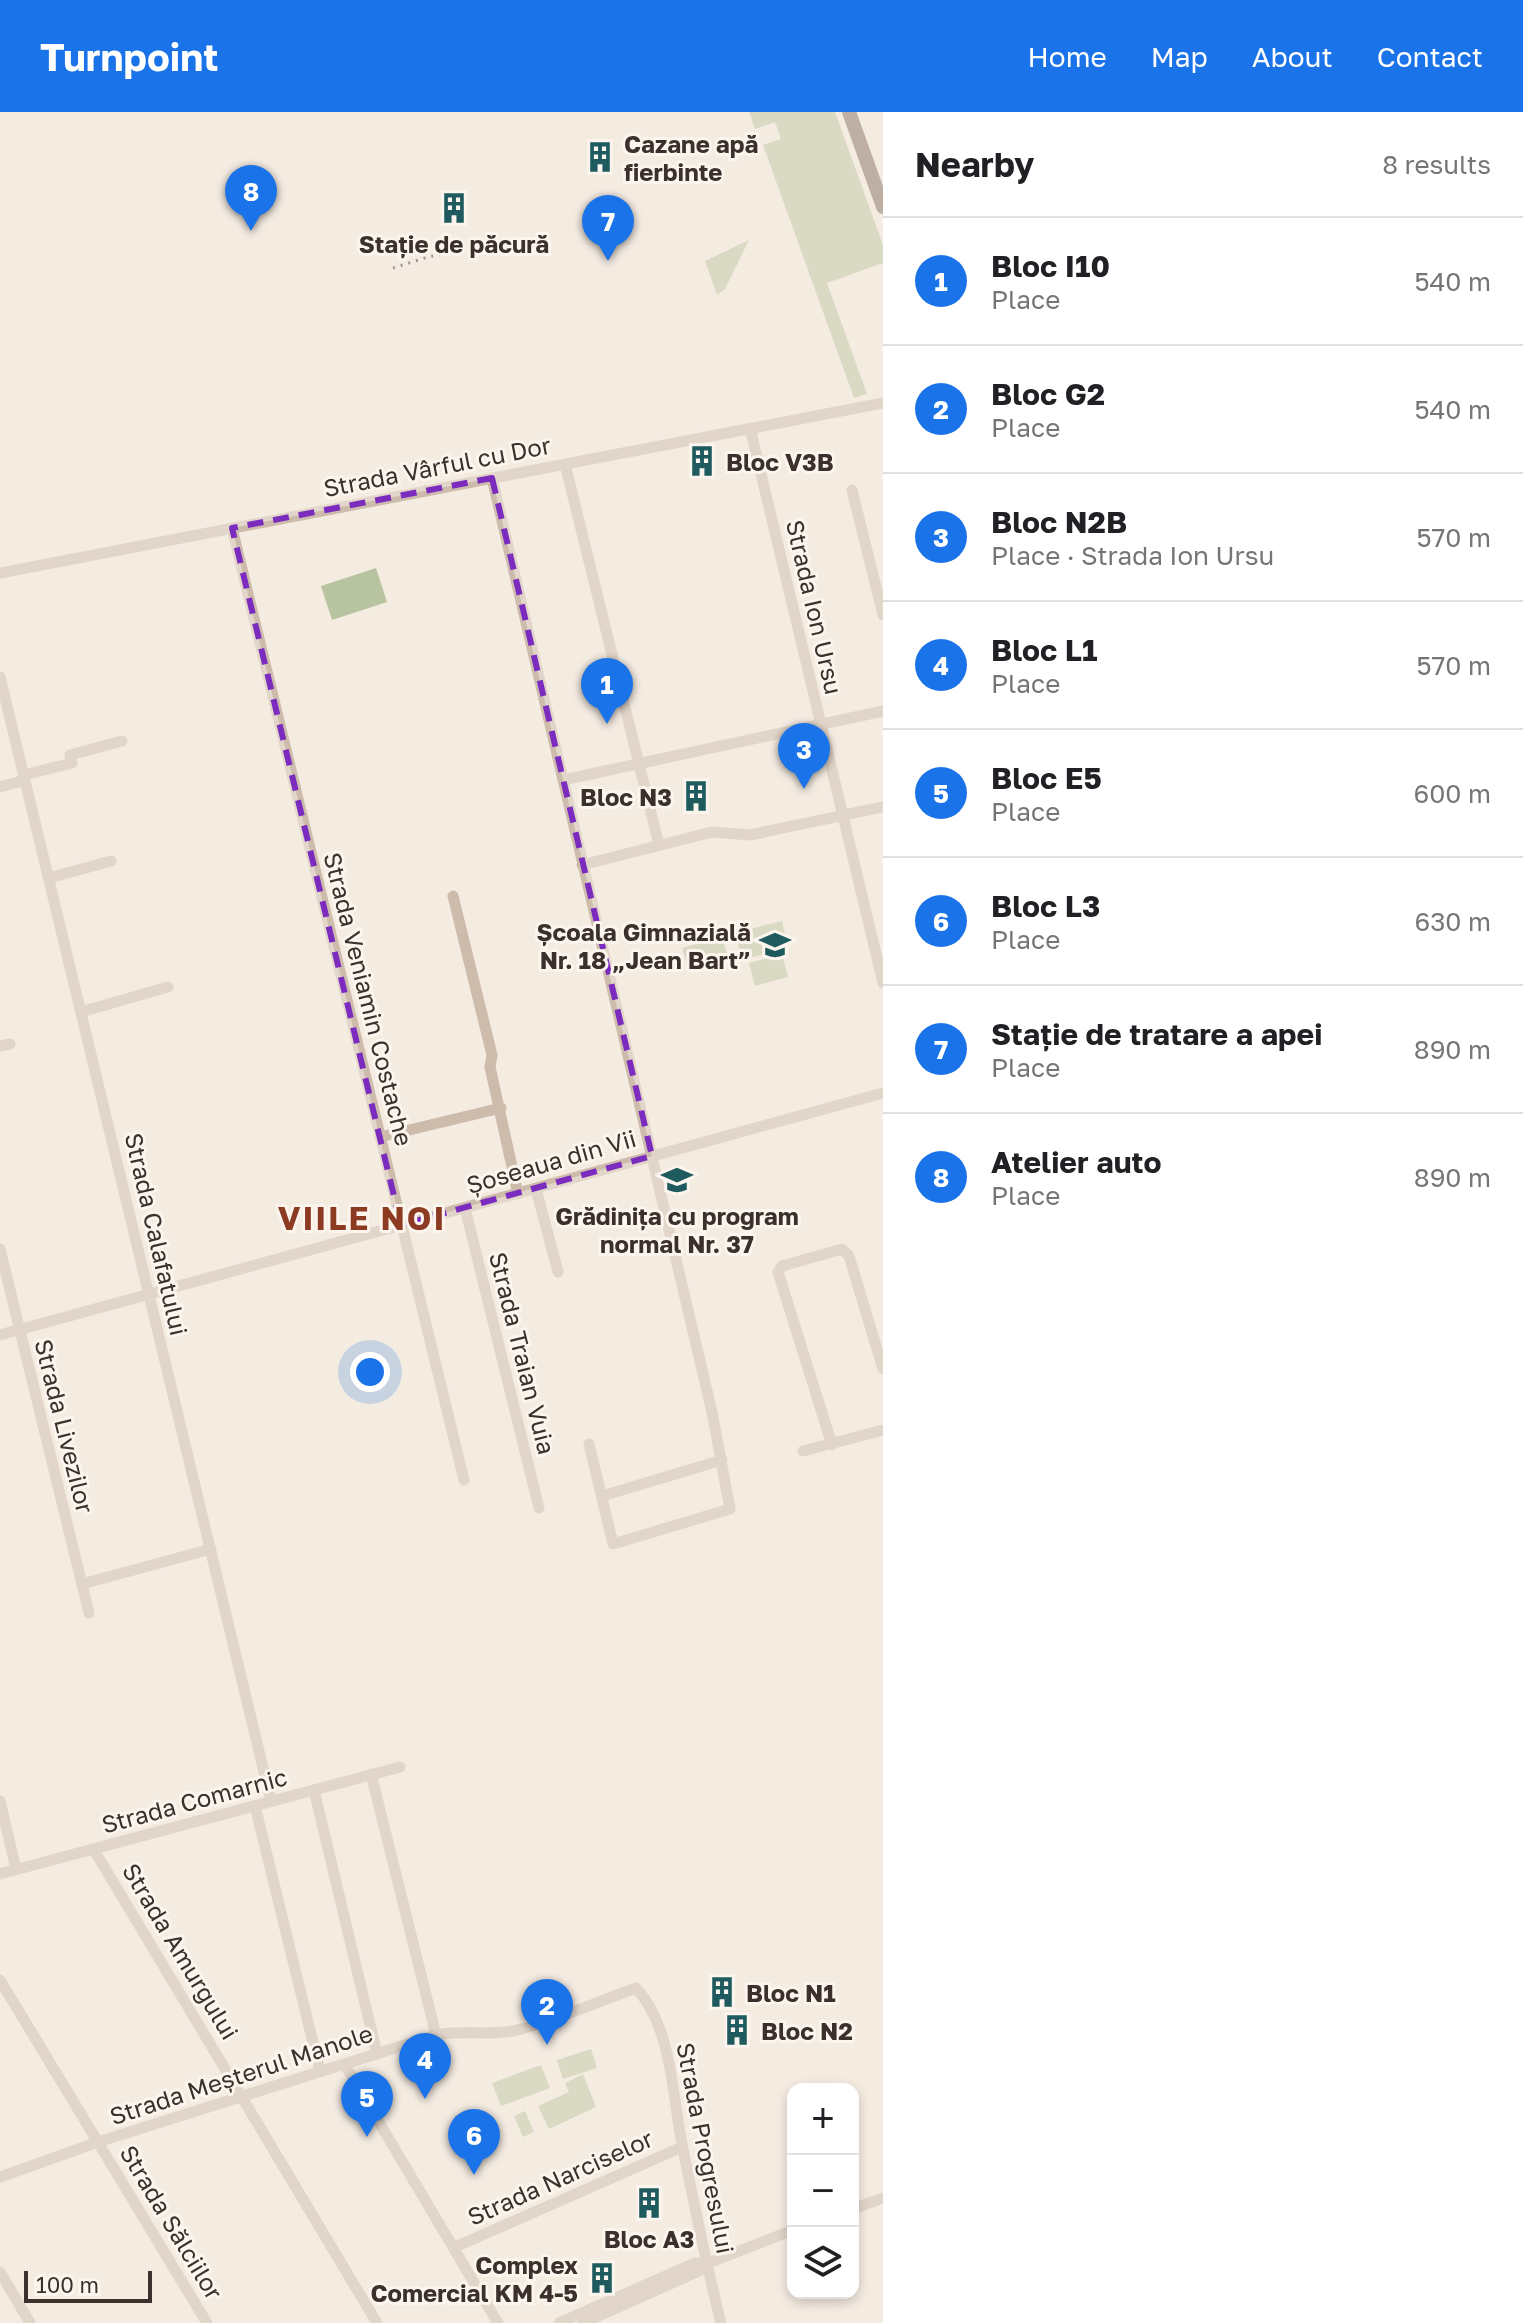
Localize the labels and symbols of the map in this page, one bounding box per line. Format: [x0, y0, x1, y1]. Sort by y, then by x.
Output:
place label: Cazane apă fierbinte [624, 129, 758, 186]
building icon: Cazane apă fierbinte [583, 140, 617, 174]
pin: 8 [225, 165, 277, 231]
building icon: Stație de păcură [437, 191, 471, 225]
pin: 7 [582, 195, 634, 261]
place label: Stație de păcură [359, 229, 549, 259]
street label: Strada Vârful cu Dor [321, 430, 553, 502]
building icon: Bloc V3B [685, 444, 719, 478]
place label: Bloc V3B [726, 447, 834, 476]
street label: Strada Ion Ursu [781, 517, 849, 697]
pin: 1 [581, 658, 633, 724]
pin: 3 [778, 723, 830, 789]
building icon: Bloc N3 [679, 779, 713, 813]
place label: Bloc N3 [580, 782, 672, 811]
street label: Strada Veniamin Costache [318, 849, 420, 1149]
place label: Școala Gimnazială Nr. 18 „Jean Bart” [536, 917, 751, 974]
school or university icon: Școala Gimnazială Nr. 18 „Jean Bart” [758, 928, 792, 962]
street label: Șoseaua din Vii [463, 1123, 639, 1200]
street label: Strada Calafatului [120, 1130, 194, 1338]
school or university icon: Grădinița cu program normal Nr. 37 [660, 1163, 694, 1197]
district label: VIILE NOI [278, 1199, 446, 1237]
place label: Grădinița cu program normal Nr. 37 [555, 1201, 799, 1258]
street label: Strada Traian Vuia [484, 1249, 562, 1457]
street label: Strada Livezilor [29, 1336, 101, 1516]
your location [350, 1352, 390, 1392]
street label: Strada Comarnic [98, 1761, 290, 1839]
street label: Strada Amurgului [117, 1858, 245, 2044]
building icon: Bloc N1 [705, 1975, 739, 2009]
place label: Bloc N1 [746, 1978, 836, 2007]
pin: 2 [521, 1979, 573, 2045]
building icon: Bloc N2 [720, 2013, 754, 2047]
place label: Bloc N2 [761, 2016, 853, 2045]
street label: Strada Meșterul Manole [106, 2018, 376, 2131]
pin: 4 [399, 2033, 451, 2099]
street label: Strada Progresului [671, 2040, 741, 2256]
pin: 5 [341, 2071, 393, 2137]
pin: 6 [448, 2109, 500, 2175]
street label: Strada Narciselor [463, 2123, 657, 2231]
street label: Strada Sălciilor [115, 2140, 229, 2304]
building icon: Bloc A3 [632, 2186, 666, 2220]
place label: Bloc A3 [604, 2224, 694, 2253]
place label: Complex Comercial KM 4-5 [371, 2250, 578, 2307]
building icon: Complex Comercial KM 4-5 [585, 2261, 619, 2295]
scale bar [24, 2267, 152, 2303]

